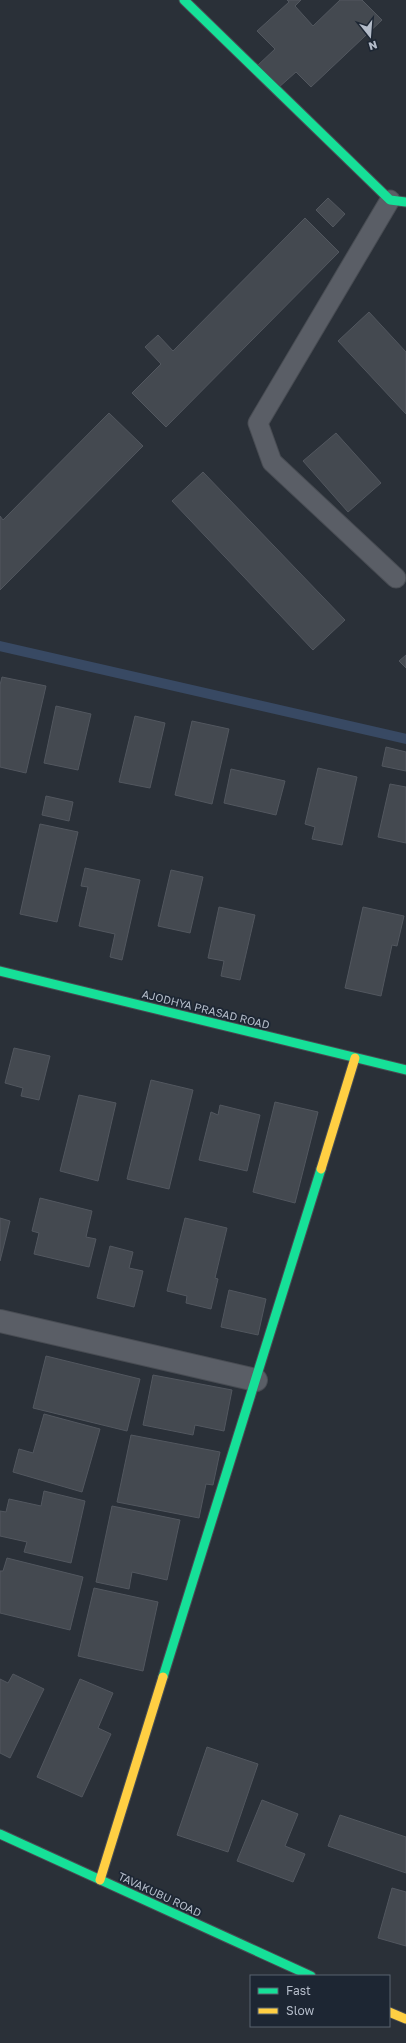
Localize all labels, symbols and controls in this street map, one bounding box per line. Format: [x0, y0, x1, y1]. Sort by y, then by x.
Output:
north arrow [350, 16, 390, 56]
text: N [367, 39, 379, 53]
street label: AJODHYA PRASAD ROAD [141, 987, 271, 1031]
street label: TAVAKUBU ROAD [116, 1869, 204, 1919]
legend [250, 1975, 390, 2027]
text: Fast [286, 1983, 311, 1998]
text: Slow [286, 2003, 314, 2018]

